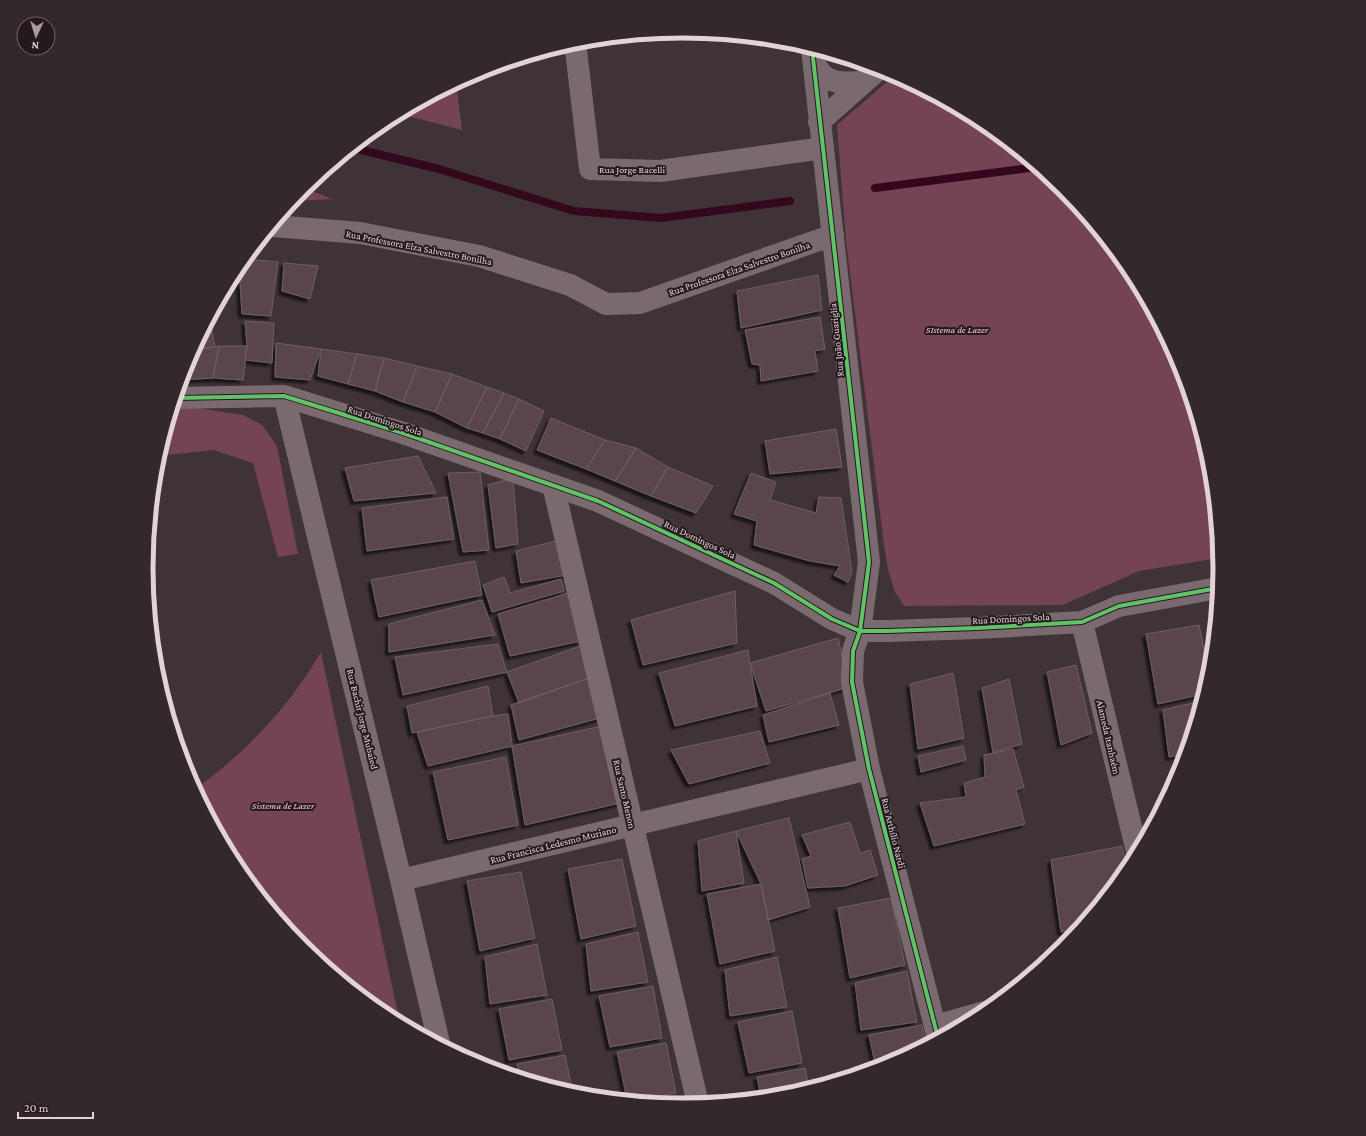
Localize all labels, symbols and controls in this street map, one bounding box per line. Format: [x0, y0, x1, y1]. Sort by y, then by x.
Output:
north arrow [16, 16, 56, 56]
text: N [31, 40, 39, 52]
street label: Rua Jorge Bacelli [599, 164, 665, 175]
street label: Rua Professora Elza Salvestro Bonilha [345, 228, 493, 267]
street label: Rua Professora Elza Salvestro Bonilha [667, 239, 812, 298]
street label: Rua João Guariglia [827, 302, 846, 377]
park label: SIstema de Lazer [926, 324, 989, 335]
street label: Rua Domingos Sola [346, 403, 424, 438]
street label: Rua Domingos Sola [662, 518, 737, 561]
street label: Rua Domingos Sola [972, 611, 1050, 626]
street label: Rua Bachir Jorge Mubaied [345, 668, 380, 771]
street label: Alameda Itanhaém [1095, 699, 1122, 775]
street label: Rua Santo Menon [611, 759, 638, 830]
street label: Rua Arthílio Nardi [879, 797, 908, 870]
park label: Sistema de Lazer [252, 800, 315, 811]
street label: Rua Francisca Ledesmo Muriano [489, 823, 617, 865]
scale bar [18, 1094, 93, 1120]
text: 20 m [24, 1101, 49, 1115]

